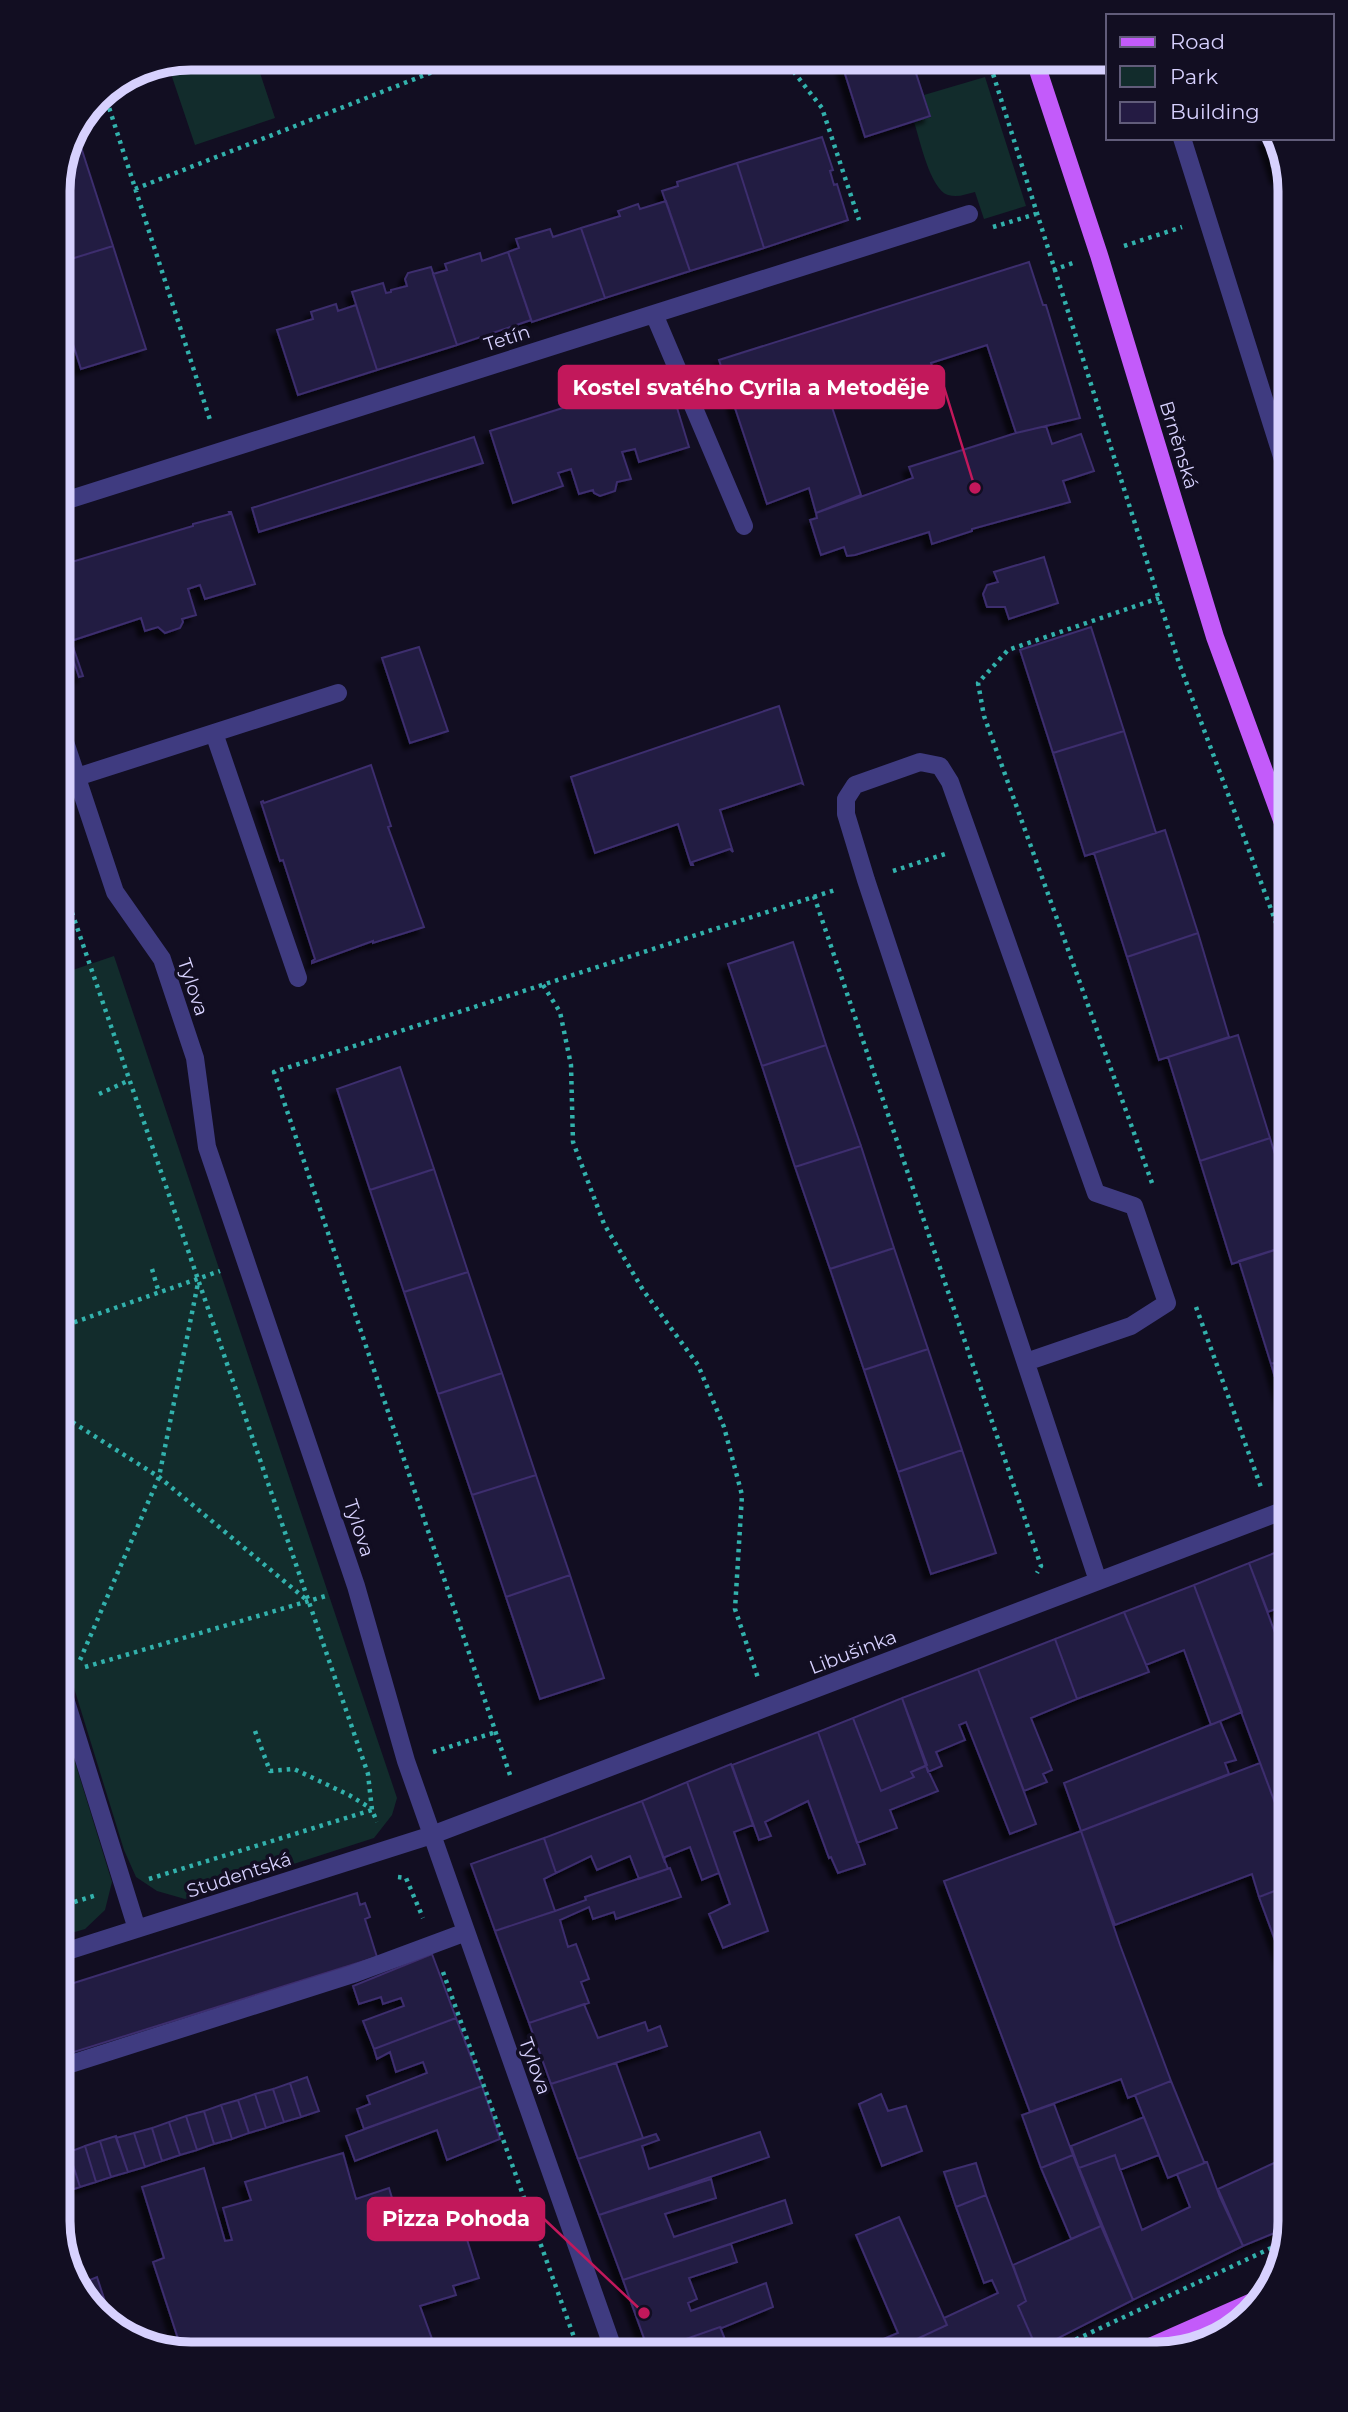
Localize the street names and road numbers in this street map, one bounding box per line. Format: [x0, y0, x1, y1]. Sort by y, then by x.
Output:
street label: Tetín [481, 320, 533, 356]
street label: Brněnská [1155, 398, 1203, 492]
street label: Tylova [173, 955, 213, 1019]
street label: Tylova [339, 1496, 379, 1560]
street label: Libušinka [806, 1625, 900, 1679]
street label: Studentská [184, 1847, 294, 1903]
street label: Tylova [514, 2034, 556, 2098]

